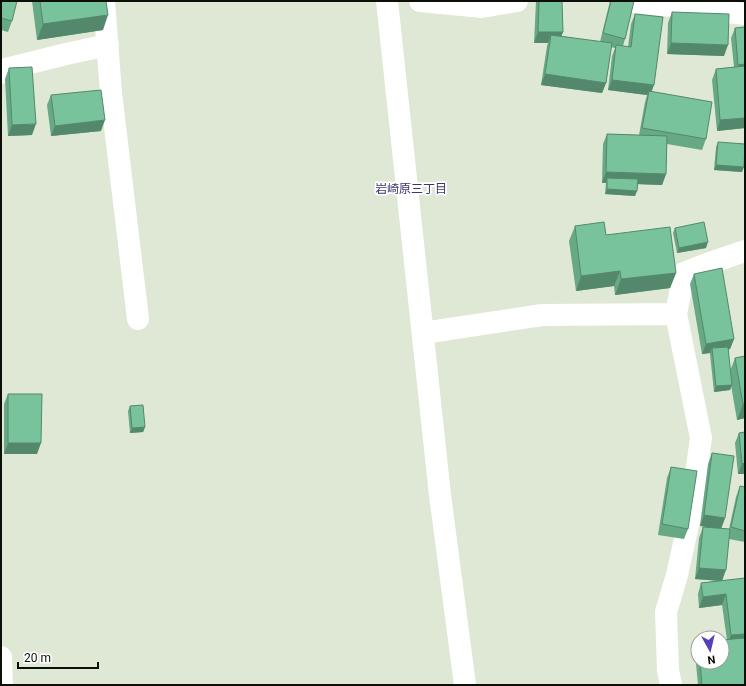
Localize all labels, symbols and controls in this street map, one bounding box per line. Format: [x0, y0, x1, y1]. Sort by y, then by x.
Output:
district label: 岩崎原三丁目 [375, 182, 447, 196]
north arrow [690, 630, 730, 670]
scale bar [18, 644, 98, 670]
text: 20 m [24, 651, 51, 665]
text: N [706, 652, 716, 666]

